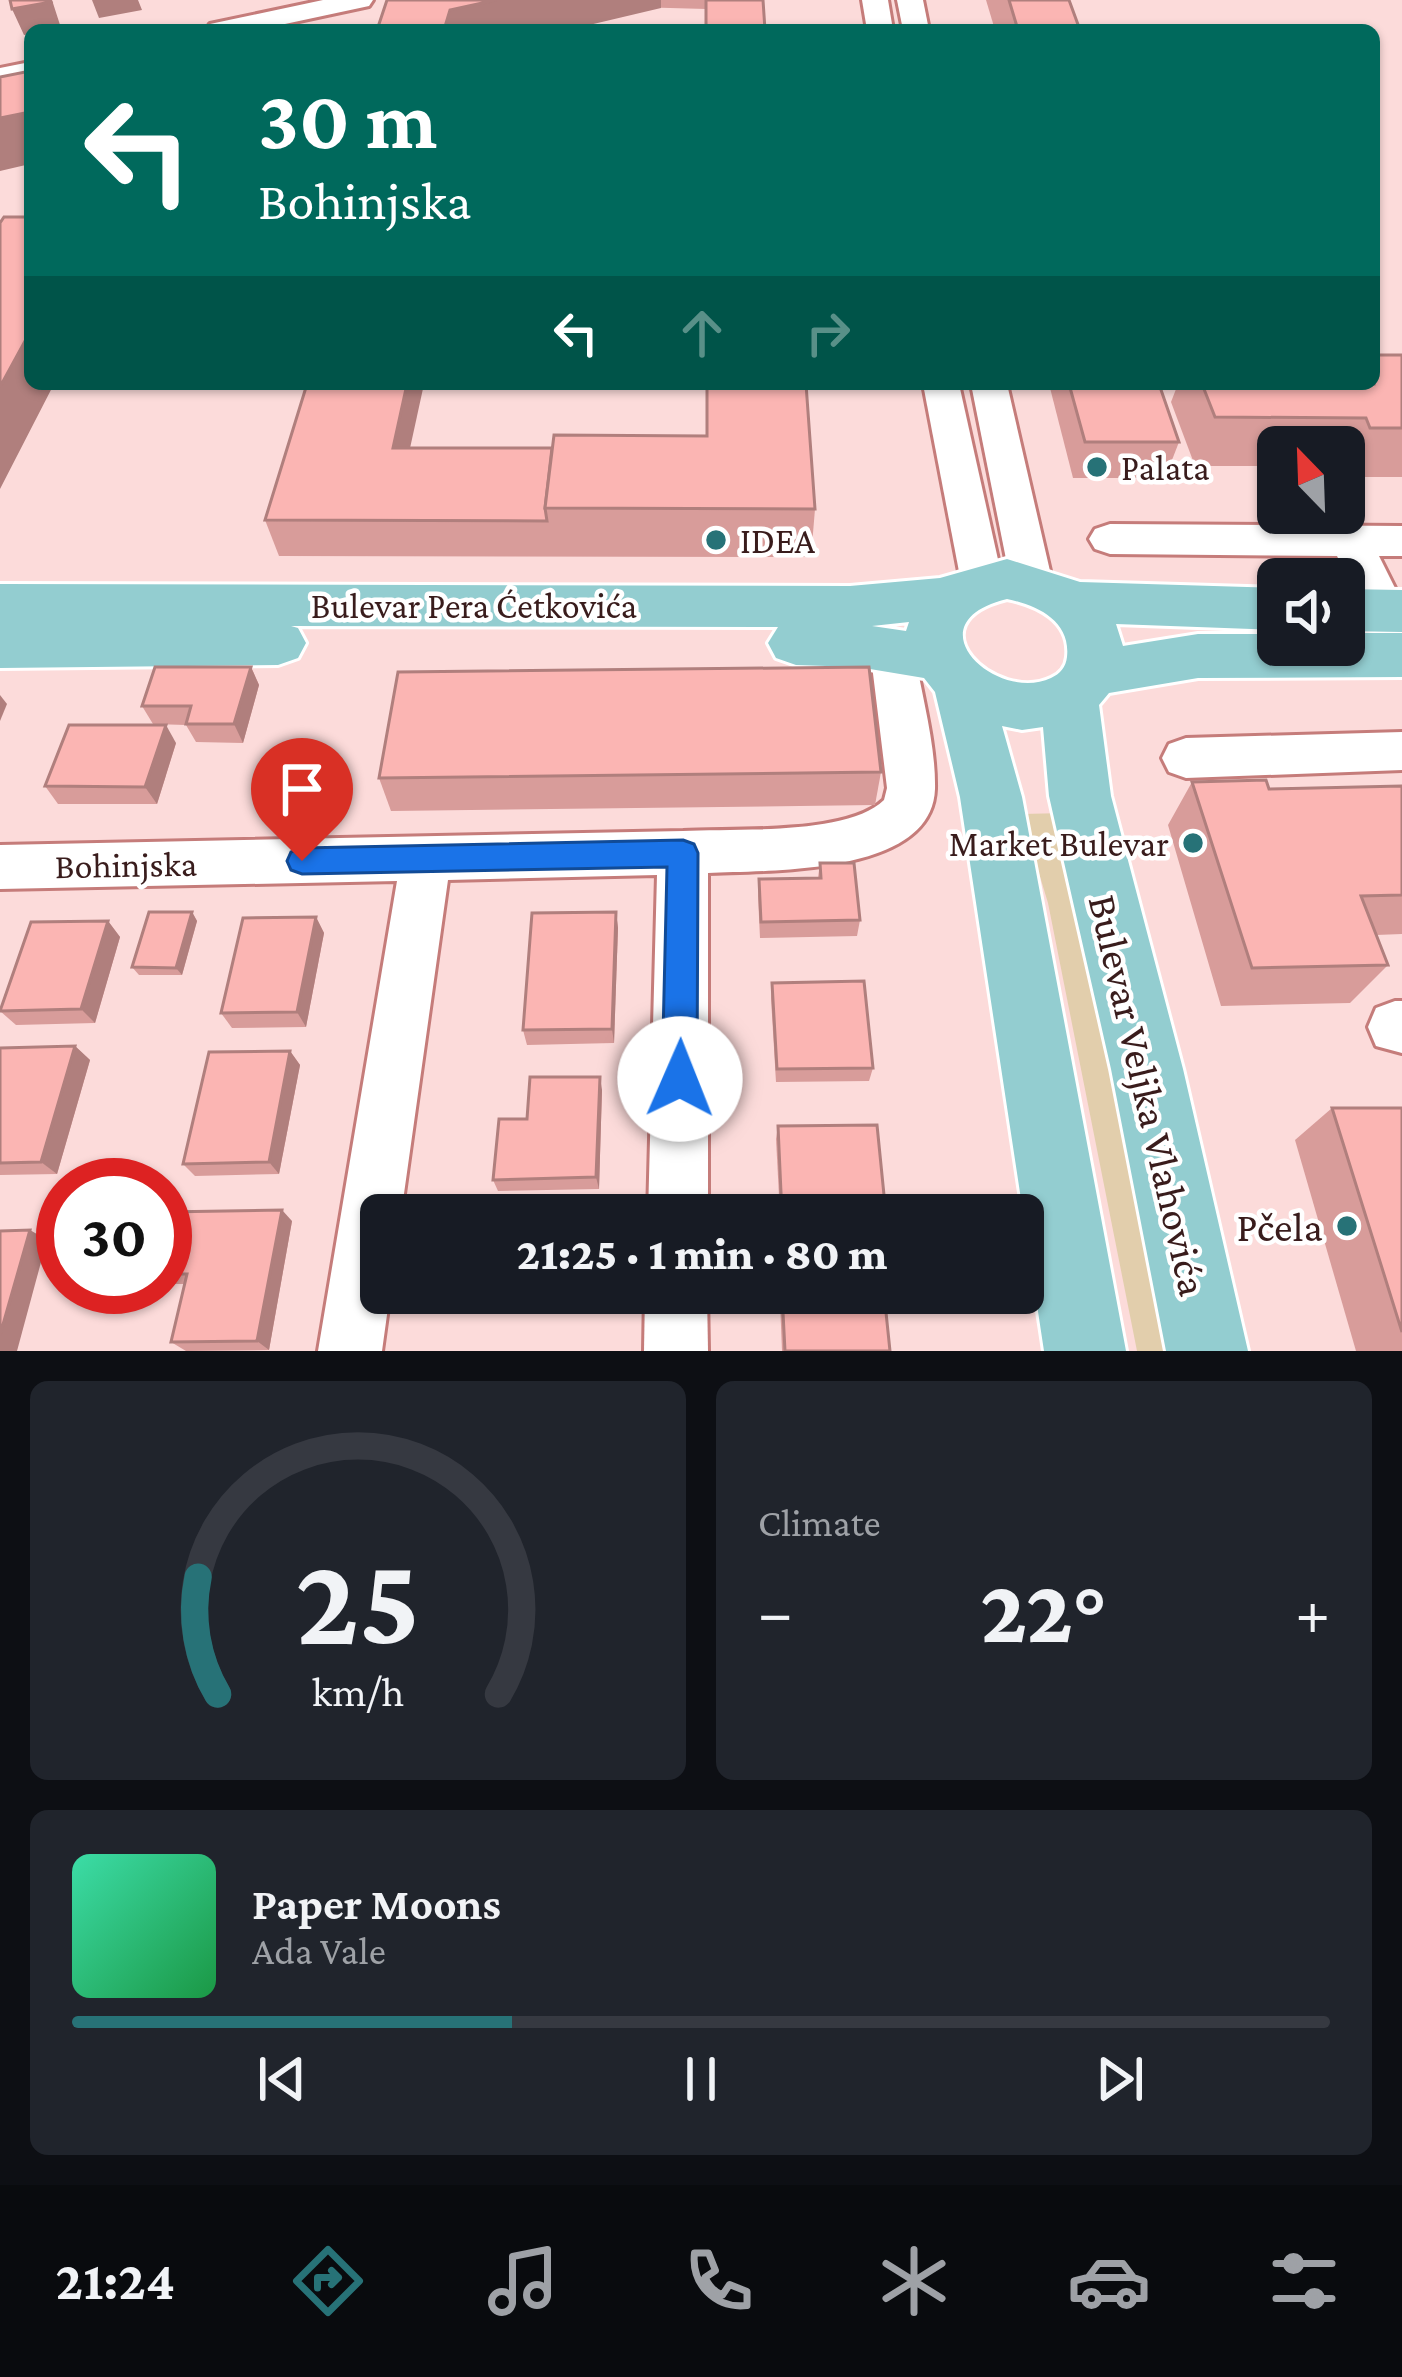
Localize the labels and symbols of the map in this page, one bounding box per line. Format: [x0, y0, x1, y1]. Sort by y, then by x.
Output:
north arrow [1257, 426, 1365, 534]
place label: Palata [1121, 448, 1210, 488]
marker: Palata [1084, 454, 1110, 480]
place label: IDEA [740, 521, 815, 561]
marker: IDEA [703, 527, 729, 553]
street label: Bulevar Pera Ćetkovića [311, 586, 637, 626]
pin [251, 738, 353, 861]
place label: Market Bulevar [949, 824, 1169, 864]
marker: Market Bulevar [1180, 830, 1206, 856]
street label: Bohinjska [54, 844, 198, 886]
street label: Bulevar Veljka Vlahovića [1078, 890, 1218, 1301]
position arrow [617, 1016, 743, 1142]
speed limit sign: 30 [36, 1158, 192, 1314]
place label: Pčela [1237, 1203, 1323, 1250]
marker: Pčela [1334, 1213, 1360, 1239]

